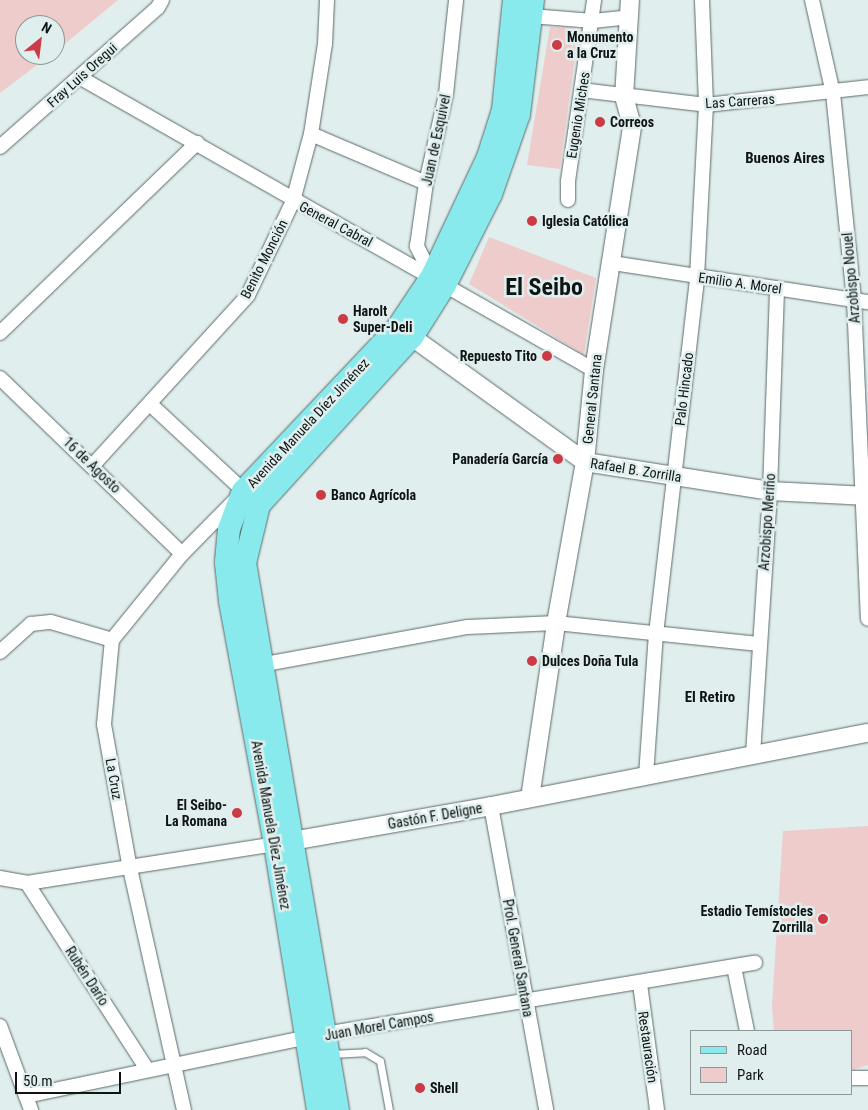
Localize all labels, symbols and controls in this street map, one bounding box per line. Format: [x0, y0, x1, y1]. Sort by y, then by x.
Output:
north arrow [15, 15, 65, 65]
text: N [39, 19, 54, 37]
place label: Monumento a la Cruz [567, 29, 633, 62]
street label: Fray Luis Oregui [44, 39, 120, 111]
marker: Monumento a la Cruz [551, 39, 563, 51]
street label: Eugenio Miches [563, 71, 593, 159]
street label: Las Carreras [705, 90, 775, 112]
street label: Juan de Esquivel [418, 93, 454, 187]
place label: Correos [610, 114, 654, 130]
marker: Correos [594, 116, 606, 128]
district label: Buenos Aires [745, 150, 825, 168]
street label: General Cabral [296, 198, 376, 250]
place label: Iglesia Católica [542, 213, 628, 229]
marker: Iglesia Católica [526, 215, 538, 227]
street label: Benito Monción [237, 217, 291, 301]
street label: Arzobispo Nouel [839, 232, 863, 324]
street label: Emilio A. Morel [697, 269, 783, 297]
district label: El Seibo [505, 274, 583, 302]
place label: Harolt Super-Deli [353, 303, 412, 336]
marker: Harolt Super-Deli [337, 313, 349, 325]
place label: Repuesto Tito [459, 348, 537, 364]
marker: Repuesto Tito [541, 350, 553, 362]
street label: Palo Hincado [671, 351, 697, 427]
street label: General Santana [579, 353, 605, 445]
street label: Avenida Manuela Díez Jiménez [243, 355, 373, 491]
street label: 16 de Agosto [60, 434, 124, 496]
place label: Panadería García [452, 451, 548, 467]
marker: Panadería García [552, 453, 564, 465]
street label: Rafael B. Zorrilla [589, 455, 683, 485]
street label: Arzobispo Meriño [755, 473, 779, 571]
place label: Banco Agrícola [331, 487, 416, 503]
marker: Banco Agrícola [315, 489, 327, 501]
place label: Dulces Doña Tula [542, 653, 639, 669]
marker: Dulces Doña Tula [526, 655, 538, 667]
district label: El Retiro [685, 689, 735, 707]
street label: Avenida Manuela Díez Jiménez [248, 739, 294, 911]
street label: La Cruz [102, 757, 126, 801]
place label: El Seibo- La Romana [165, 797, 227, 830]
street label: Gastón F. Deligne [386, 799, 484, 833]
marker: El Seibo- La Romana [231, 807, 243, 819]
street label: Prol. General Santana [499, 898, 537, 1018]
place label: Estadio Temístocles Zorrilla [700, 903, 813, 936]
marker: Estadio Temístocles Zorrilla [817, 913, 829, 925]
street label: Rubén Darío [62, 943, 112, 1009]
street label: Juan Morel Campos [323, 1008, 435, 1044]
street label: Restauración [635, 1010, 661, 1084]
legend [690, 1030, 853, 1095]
text: Road [737, 1041, 767, 1059]
scale bar [18, 1062, 124, 1094]
text: Park [737, 1066, 764, 1084]
text: 50 m [23, 1072, 53, 1090]
place label: Shell [430, 1080, 458, 1096]
marker: Shell [414, 1082, 426, 1094]

